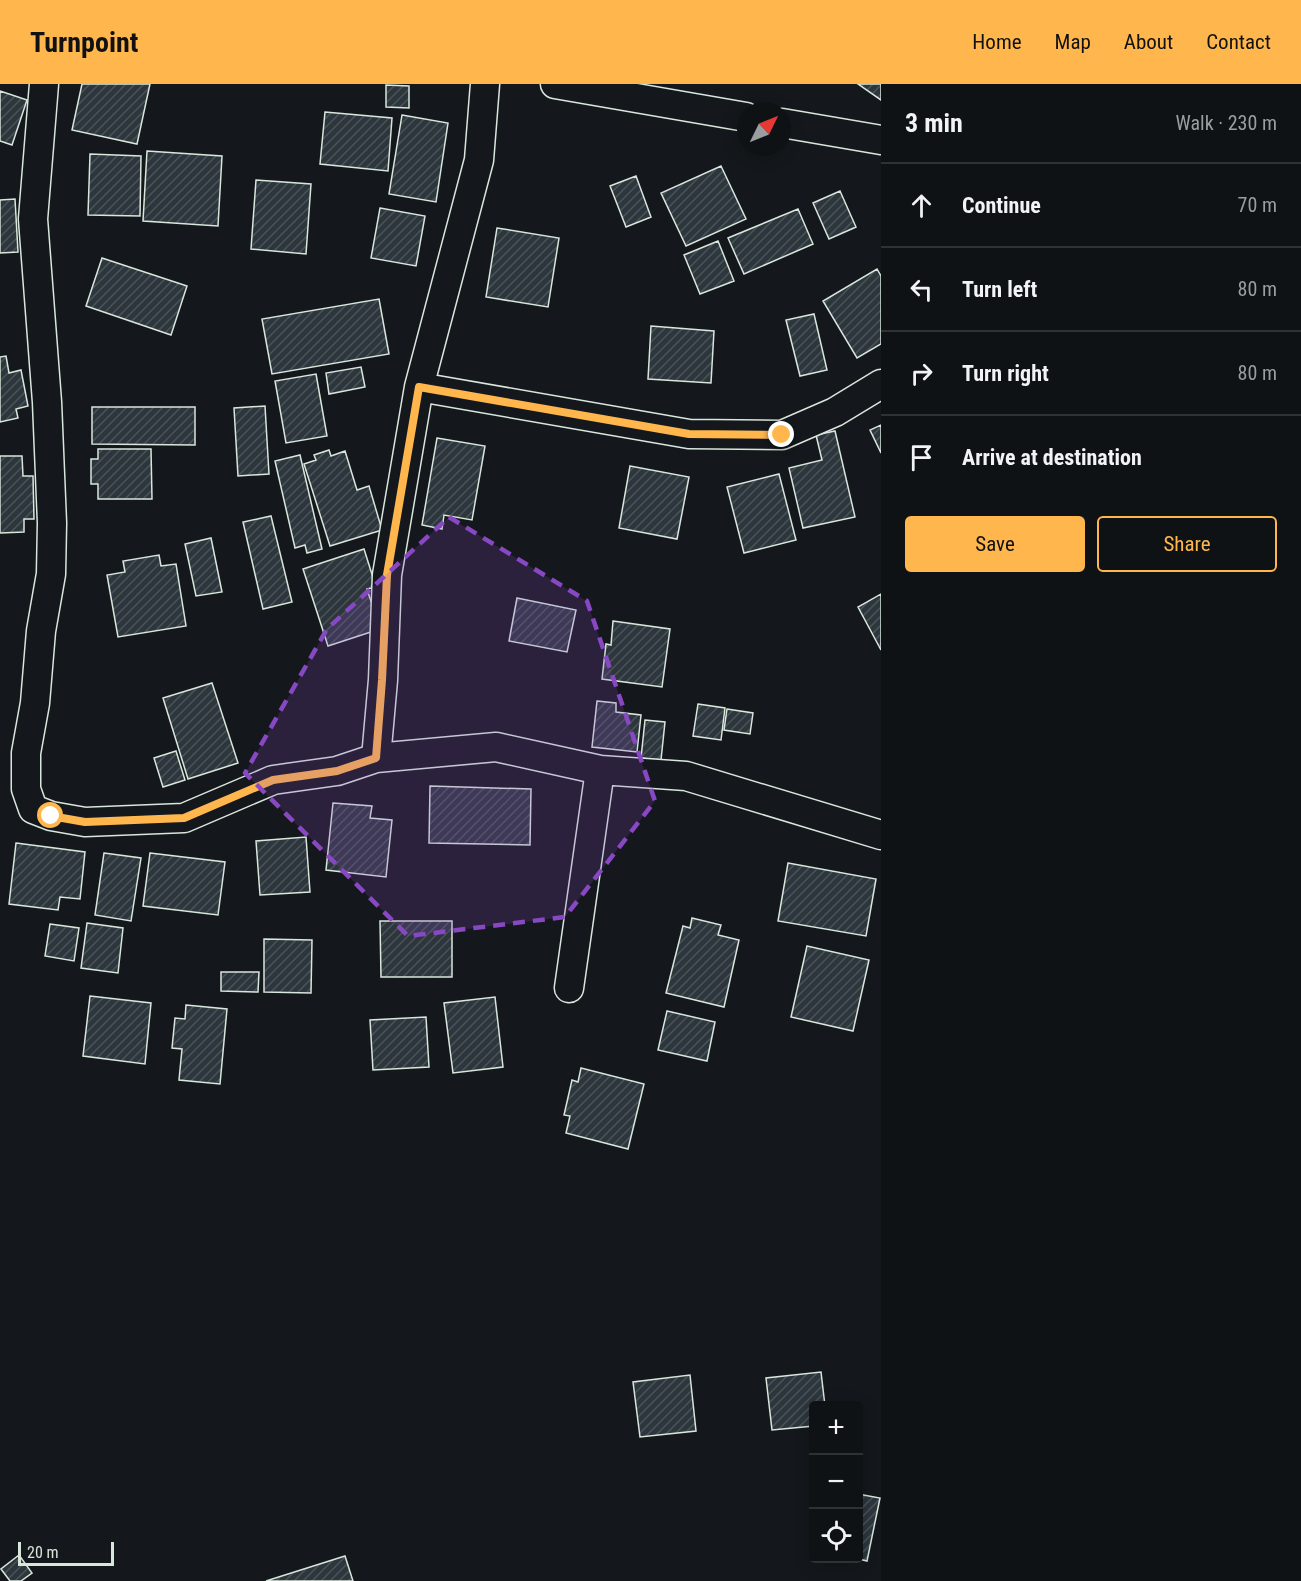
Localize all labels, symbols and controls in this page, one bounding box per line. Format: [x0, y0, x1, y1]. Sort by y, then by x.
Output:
text: Turnpoint [30, 26, 138, 59]
text: Home [972, 30, 1022, 54]
text: Map [1055, 30, 1091, 54]
text: About [1124, 30, 1173, 54]
text: Contact [1206, 30, 1271, 54]
north arrow [737, 102, 791, 156]
text: 3 min [905, 108, 963, 138]
text: Walk · 230 m [1176, 111, 1277, 135]
icon: ahead [905, 189, 938, 222]
text: Continue [962, 193, 1041, 218]
text: 70 m [1238, 193, 1277, 217]
icon: left [905, 273, 938, 306]
text: Turn left [962, 277, 1037, 302]
text: 80 m [1238, 277, 1277, 301]
icon: right [905, 357, 938, 390]
text: Turn right [962, 361, 1049, 386]
text: 80 m [1238, 361, 1277, 385]
route end [768, 421, 794, 447]
icon: arrive [905, 441, 938, 474]
text: Arrive at destination [962, 445, 1142, 470]
button: Save [905, 516, 1085, 572]
button: Share [1097, 516, 1277, 572]
route start [37, 802, 63, 828]
map controls [809, 1401, 863, 1563]
button: + [809, 1401, 863, 1455]
button: − [809, 1455, 863, 1509]
button: locate [809, 1509, 863, 1563]
scale bar [18, 1539, 114, 1566]
text: 20 m [27, 1543, 59, 1562]

